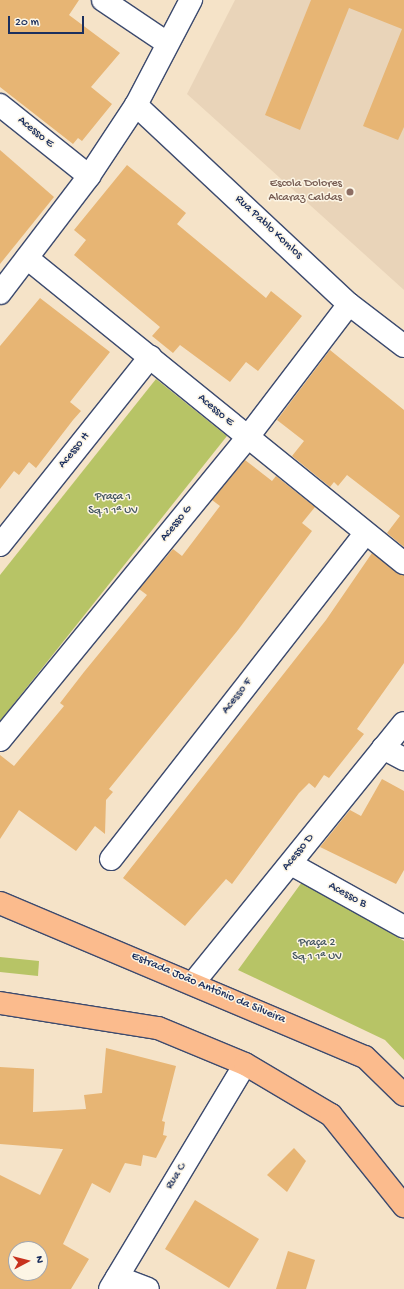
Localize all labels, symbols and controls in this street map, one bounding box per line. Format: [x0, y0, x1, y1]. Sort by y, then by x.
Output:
scale bar [10, 8, 86, 34]
text: 20 m [15, 16, 39, 30]
street label: Acesso E [14, 114, 56, 152]
place label: Escola Dolores Alcaraz Caldas [269, 178, 342, 206]
marker: Escola Dolores Alcaraz Caldas [345, 187, 355, 197]
street label: Rua Pablo Komlos [231, 193, 305, 263]
street label: Acesso E [194, 392, 236, 430]
street label: Acesso H [56, 430, 94, 472]
park label: Praça 1 Sq 1 1ª UV [88, 491, 138, 519]
street label: Acesso G [158, 503, 196, 545]
street label: Acesso F [220, 676, 256, 718]
street label: Acesso D [280, 832, 318, 874]
street label: Acesso B [325, 880, 369, 912]
park label: Praça 2 Sq 1 1ª UV [292, 937, 342, 965]
street label: Estrada João Antônio da Silveira [129, 950, 287, 1028]
street label: Rua C [164, 1161, 190, 1193]
north arrow [8, 1241, 48, 1281]
text: N [33, 1255, 45, 1264]

